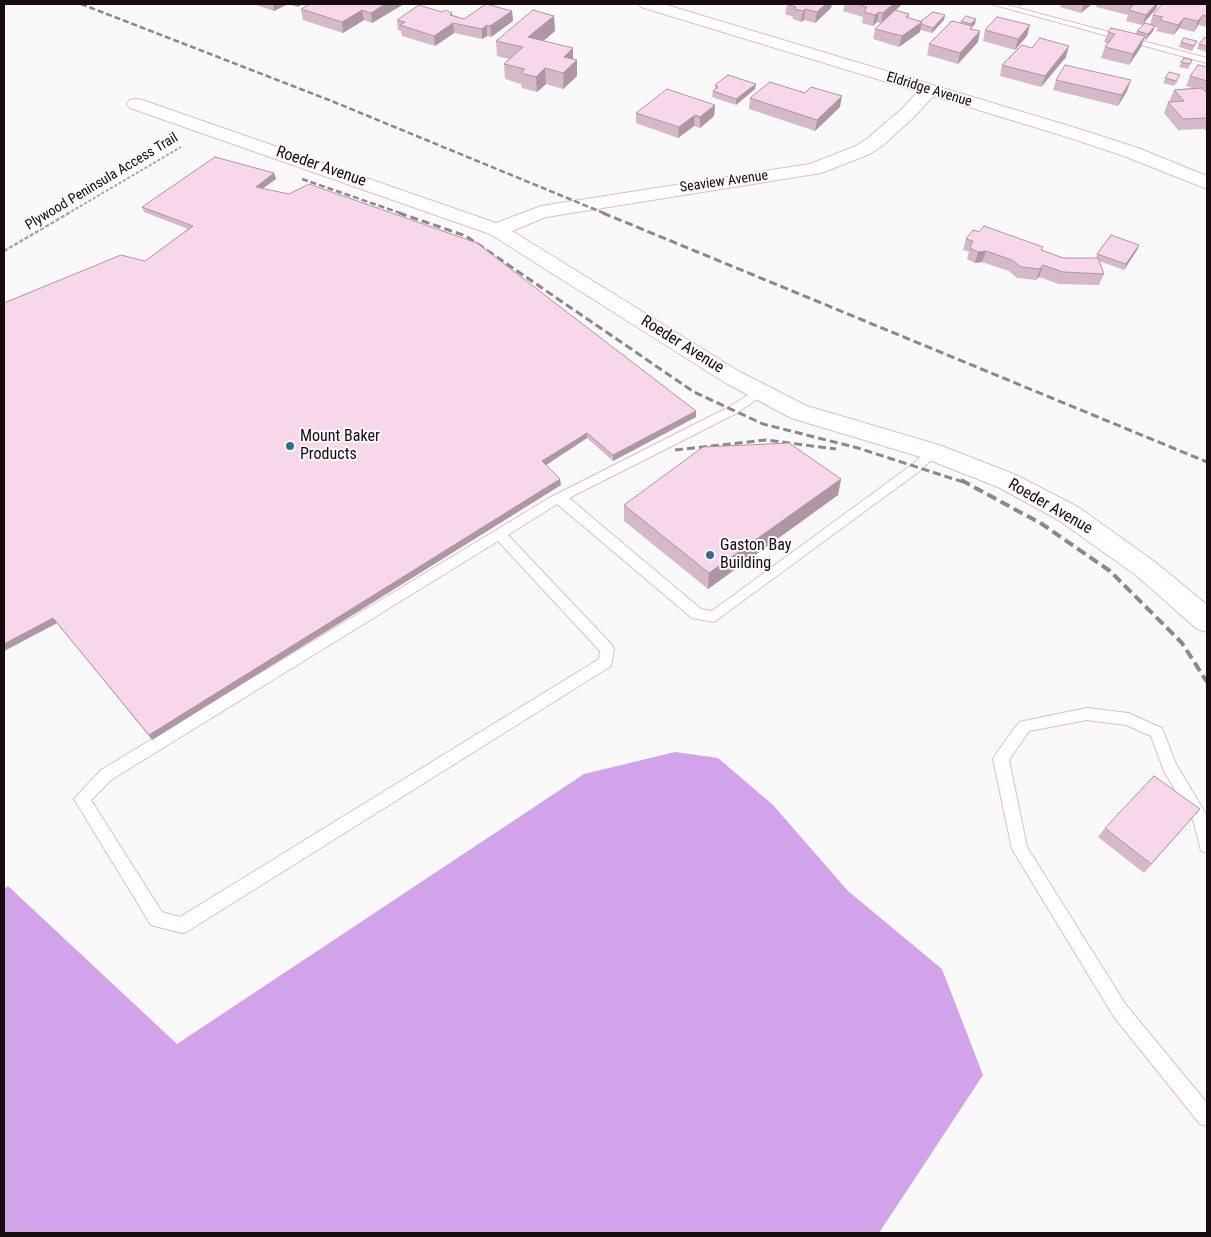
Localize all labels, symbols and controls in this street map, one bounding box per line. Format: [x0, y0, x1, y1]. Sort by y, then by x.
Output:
street label: Eldridge Avenue [884, 69, 974, 111]
street label: Plywood Peninsula Access Trail [23, 130, 181, 234]
street label: Roeder Avenue [273, 143, 369, 191]
street label: Seaview Avenue [679, 168, 769, 196]
street label: Roeder Avenue [637, 312, 727, 378]
place label: Mount Baker Products [300, 427, 380, 465]
marker: Mount Baker Products [284, 440, 296, 452]
street label: Roeder Avenue [1004, 475, 1096, 539]
place label: Gaston Bay Building [720, 536, 791, 574]
marker: Gaston Bay Building [704, 549, 716, 561]

